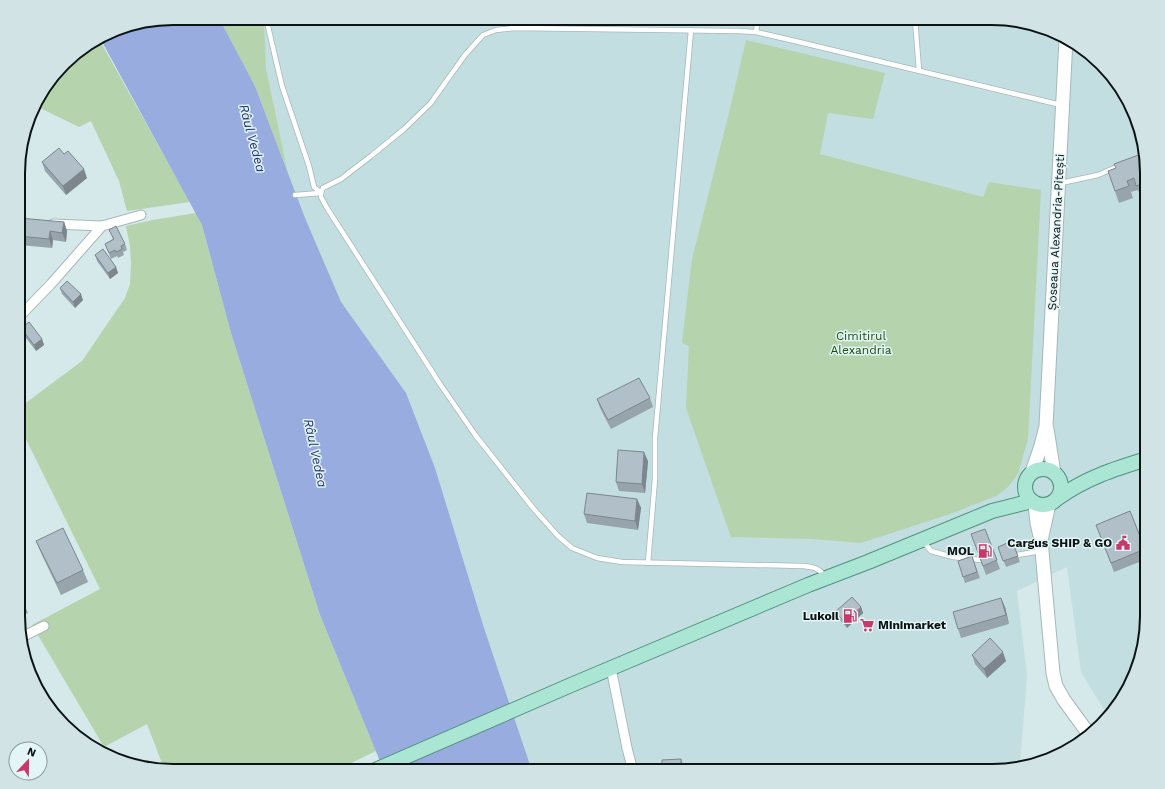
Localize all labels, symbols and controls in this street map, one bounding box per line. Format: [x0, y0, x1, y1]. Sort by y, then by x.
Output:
water label: Râul Vedea [236, 103, 269, 174]
street label: Șoseaua Alexandria-Pitești [1045, 153, 1067, 311]
park label: Cimitirul Alexandria [830, 329, 892, 357]
water label: Râul Vedea [301, 417, 330, 489]
public building icon: Cargus SHIP & GO [1115, 535, 1131, 551]
place label: Cargus SHIP & GO [1007, 536, 1112, 550]
fuel station icon: MOL [977, 543, 993, 559]
place label: MOL [947, 544, 974, 558]
fuel station icon: Lukoil [842, 608, 858, 624]
place label: Lukoil [803, 609, 839, 623]
supermarket icon: Minimarket [859, 617, 875, 633]
place label: Minimarket [878, 618, 947, 632]
north arrow [8, 741, 48, 781]
text: N [25, 745, 38, 760]

